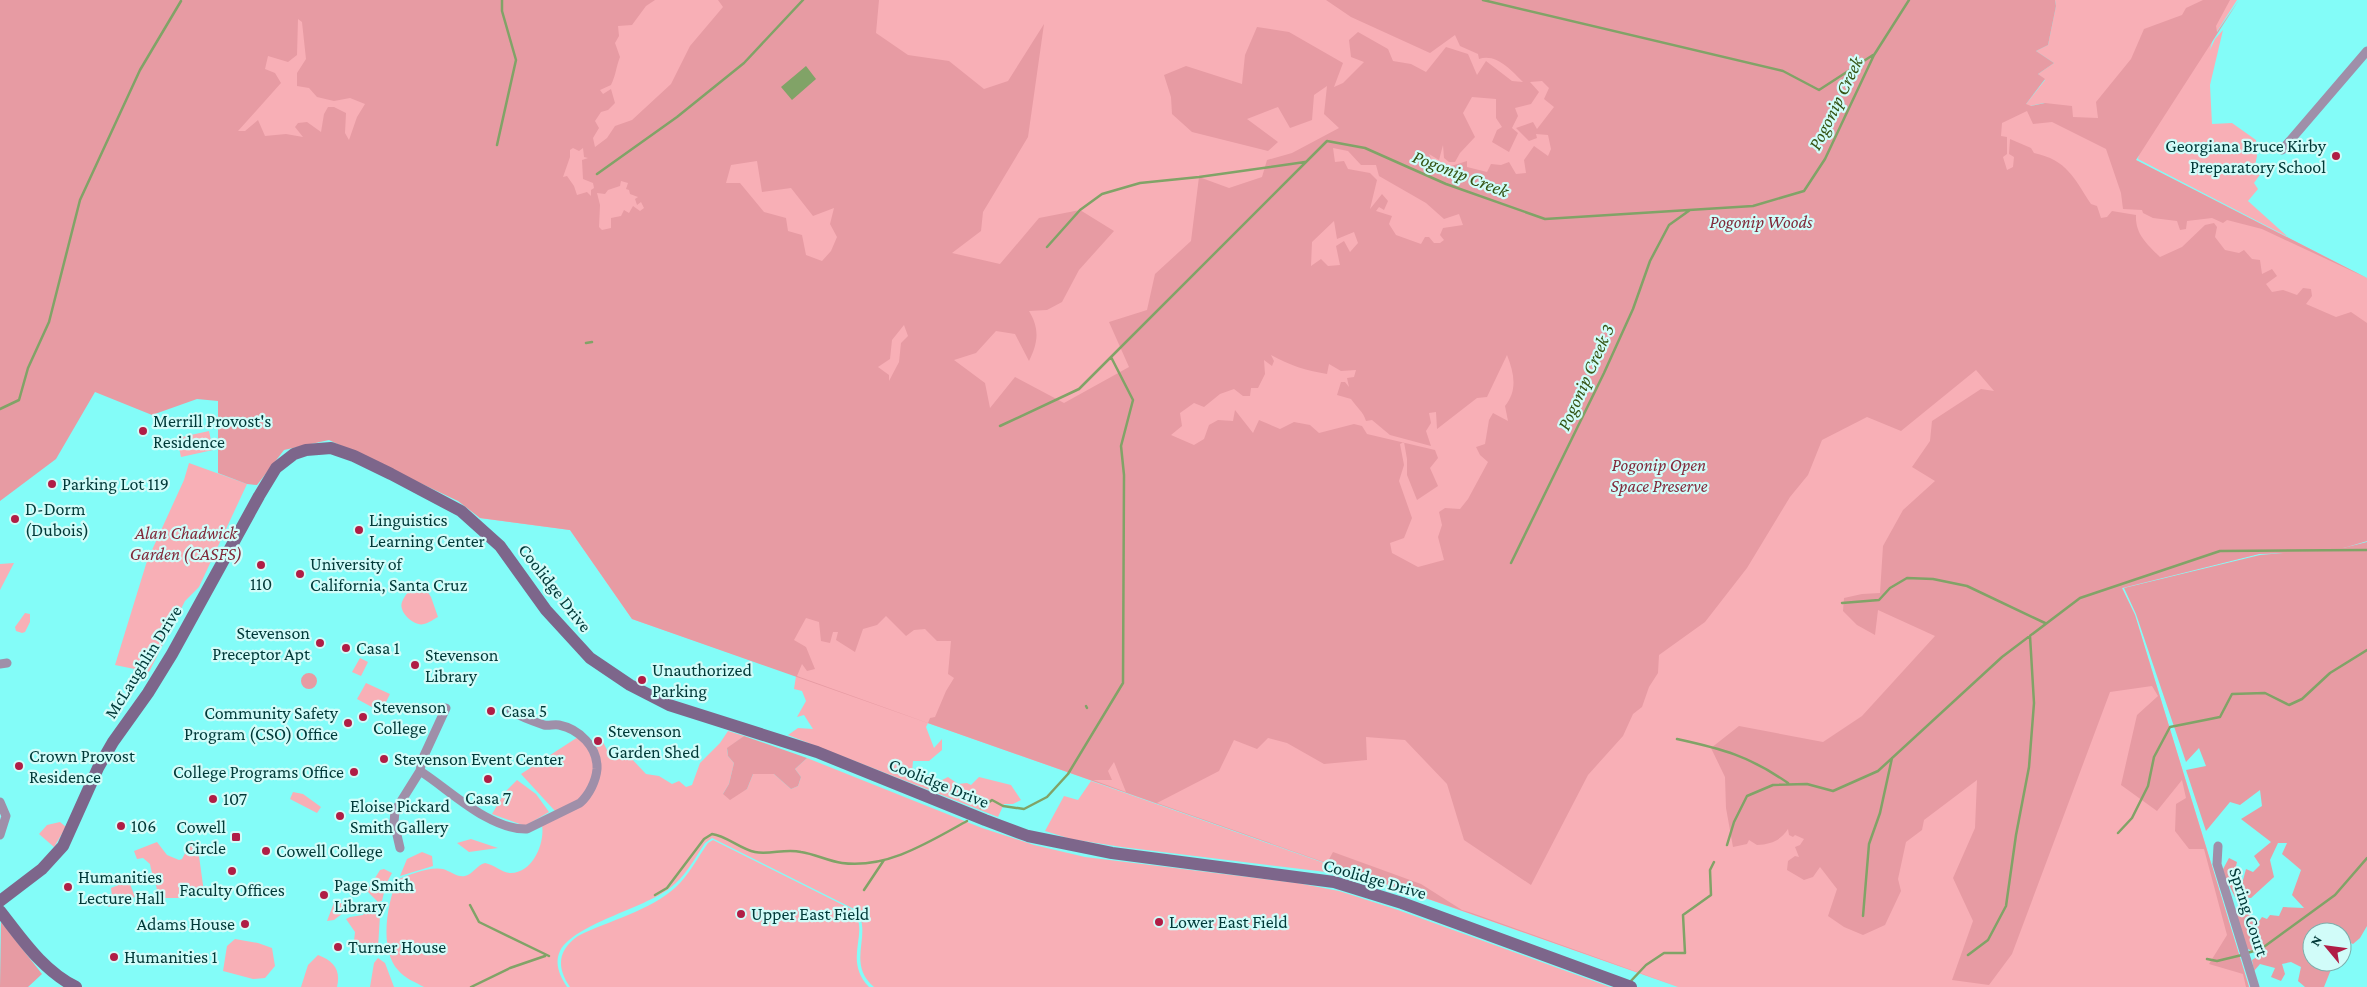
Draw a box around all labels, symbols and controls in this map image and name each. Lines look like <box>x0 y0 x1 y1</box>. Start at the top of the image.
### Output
water label: Pogonip Creek <box>1804 52 1867 153</box>
place label: Georgiana Bruce Kirby Preparatory School <box>2165 136 2327 177</box>
water label: Pogonip Creek <box>1410 146 1513 202</box>
marker: Georgiana Bruce Kirby Preparatory School <box>2330 150 2342 162</box>
park label: Pogonip Woods <box>1709 212 1813 232</box>
water label: Pogonip Creek 3 <box>1553 321 1618 433</box>
place label: Merrill Provost's Residence <box>153 411 271 452</box>
marker: Merrill Provost's Residence <box>137 425 149 437</box>
park label: Pogonip Open Space Preserve <box>1610 455 1708 496</box>
place label: Parking Lot 119 <box>62 474 169 494</box>
marker: Parking Lot 119 <box>46 478 58 490</box>
place label: D-Dorm (Dubois) <box>25 499 89 541</box>
place label: Linguistics Learning Center <box>369 510 486 551</box>
marker: D-Dorm (Dubois) <box>9 513 21 525</box>
park label: Alan Chadwick Garden (CASFS) <box>130 523 242 565</box>
marker: Linguistics Learning Center <box>353 524 365 536</box>
street label: Coolidge Drive <box>514 540 596 636</box>
place label: University of California, Santa Cruz <box>310 554 468 595</box>
marker: 110 <box>255 559 267 571</box>
marker: University of California, Santa Cruz <box>294 568 306 580</box>
place label: 110 <box>250 574 272 594</box>
street label: McLaughlin Drive <box>100 602 186 722</box>
place label: Stevenson Preceptor Apt <box>212 623 311 664</box>
marker: Stevenson Preceptor Apt <box>314 637 326 649</box>
place label: Casa 1 <box>356 638 400 658</box>
marker: Casa 1 <box>340 642 352 654</box>
place label: Stevenson Library <box>425 645 499 686</box>
marker: Stevenson Library <box>409 659 421 671</box>
place label: Unauthorized Parking <box>652 660 752 701</box>
marker: Unauthorized Parking <box>636 674 648 686</box>
place label: Stevenson College <box>373 697 447 738</box>
place label: Casa 5 <box>501 701 547 721</box>
place label: Community Safety Program (CSO) Office <box>184 703 339 745</box>
marker: Casa 5 <box>485 705 497 717</box>
marker: Stevenson College <box>357 711 369 723</box>
marker: Community Safety Program (CSO) Office <box>342 717 354 729</box>
place label: Stevenson Garden Shed <box>608 721 700 762</box>
marker: Stevenson Garden Shed <box>592 735 604 747</box>
place label: Crown Provost Residence <box>29 746 136 787</box>
place label: Stevenson Event Center <box>394 749 564 769</box>
marker: Stevenson Event Center <box>378 753 390 765</box>
street label: Coolidge Drive <box>886 754 992 812</box>
marker: Crown Provost Residence <box>13 760 25 772</box>
place label: College Programs Office <box>173 762 344 782</box>
marker: College Programs Office <box>348 766 360 778</box>
marker: Casa 7 <box>482 773 494 785</box>
place label: Casa 7 <box>465 788 511 808</box>
place label: 107 <box>223 789 247 809</box>
marker: 107 <box>207 793 219 805</box>
place label: Eloise Pickard Smith Gallery <box>350 796 450 837</box>
marker: Eloise Pickard Smith Gallery <box>334 810 346 822</box>
place label: 106 <box>131 816 156 836</box>
place label: Cowell Circle <box>176 817 226 858</box>
marker: 106 <box>115 820 127 832</box>
marker: Cowell Circle <box>230 831 242 843</box>
place label: Cowell College <box>276 841 383 861</box>
marker: Cowell College <box>260 845 272 857</box>
street label: Coolidge Drive <box>1321 855 1429 903</box>
marker: Faculty Offices <box>226 865 238 877</box>
street label: Spring Court <box>2225 865 2273 960</box>
place label: Humanities Lecture Hall <box>78 867 165 908</box>
place label: Page Smith Library <box>334 875 415 916</box>
place label: Faculty Offices <box>179 880 285 900</box>
marker: Humanities Lecture Hall <box>62 881 74 893</box>
marker: Page Smith Library <box>318 889 330 901</box>
place label: Upper East Field <box>751 904 870 924</box>
marker: Upper East Field <box>735 908 747 920</box>
place label: Lower East Field <box>1169 912 1288 932</box>
place label: Adams House <box>137 914 235 934</box>
marker: Lower East Field <box>1153 916 1165 928</box>
marker: Adams House <box>239 918 251 930</box>
north arrow <box>2302 922 2352 972</box>
text: N <box>2306 932 2325 949</box>
place label: Turner House <box>348 937 446 957</box>
marker: Turner House <box>332 941 344 953</box>
place label: Humanities 1 <box>124 947 218 967</box>
marker: Humanities 1 <box>108 951 120 963</box>

